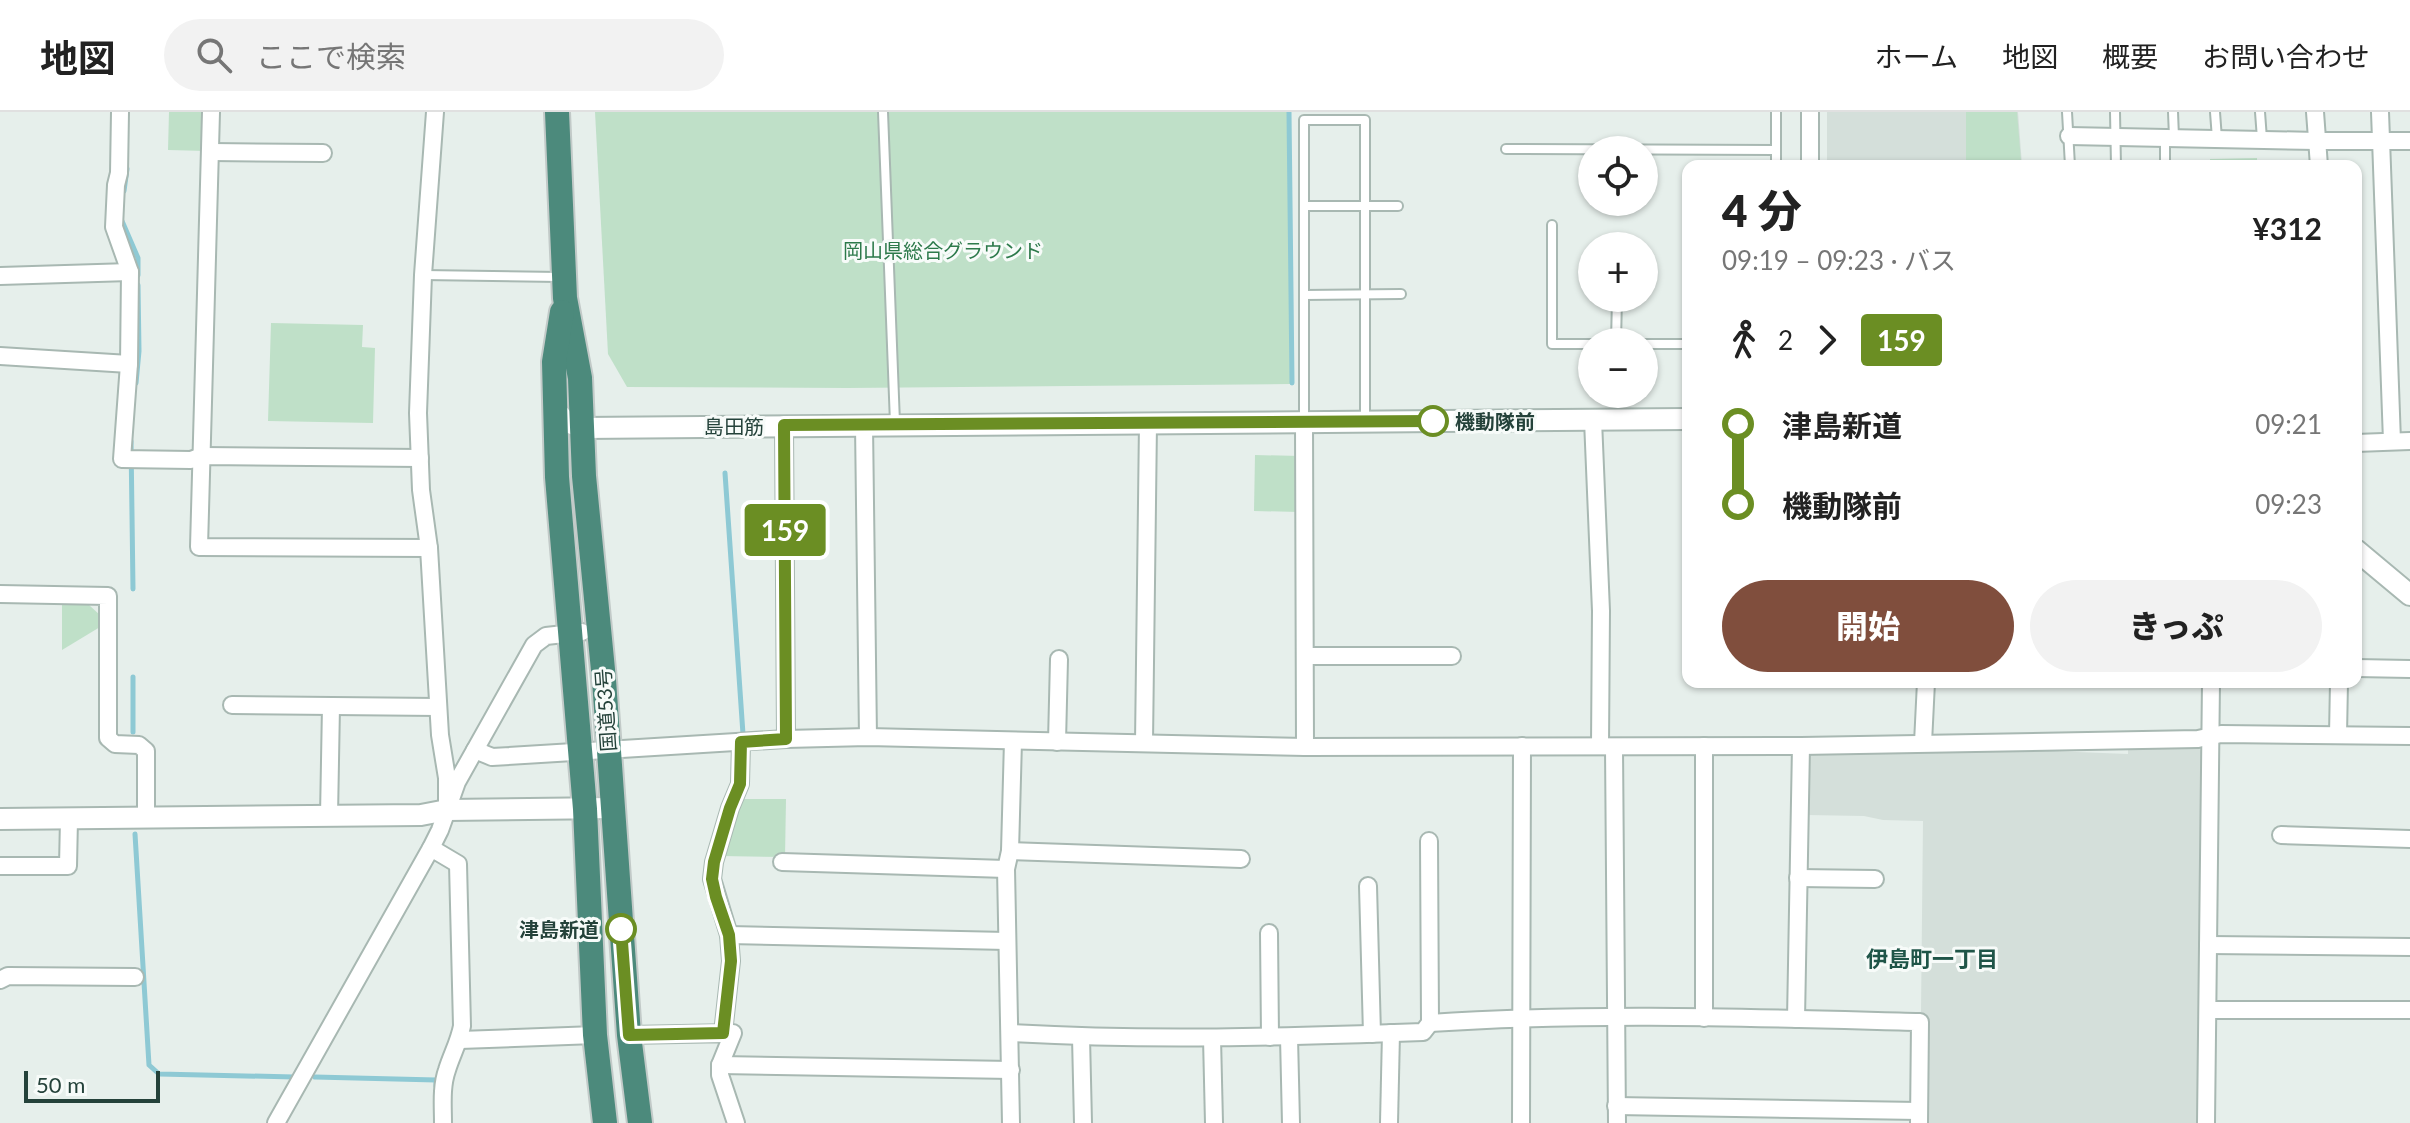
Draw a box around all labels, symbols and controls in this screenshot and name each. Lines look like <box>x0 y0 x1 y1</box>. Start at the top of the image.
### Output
search box <box>164 19 724 91</box>
icon: search <box>192 33 236 77</box>
text: 地図 <box>40 34 116 80</box>
text: ここで検索 <box>256 38 406 74</box>
text: ホーム <box>1875 39 1958 73</box>
text: 地図 <box>2002 39 2058 73</box>
text: 概要 <box>2102 39 2158 73</box>
text: お問い合わせ <box>2202 39 2370 73</box>
map controls <box>1578 136 1658 408</box>
button: locate <box>1578 136 1658 216</box>
text: 4 分 <box>1722 184 1802 236</box>
text: ¥312 <box>2252 210 2322 246</box>
button: + <box>1578 232 1658 312</box>
park label: 岡山県総合グラウンド <box>843 238 1043 262</box>
text: 09:19 – 09:23 · バス <box>1722 244 1956 276</box>
icon: walk <box>1722 318 1766 362</box>
icon: forward <box>1805 318 1849 362</box>
text: 159 <box>1877 323 1926 357</box>
text: 2 <box>1778 324 1793 356</box>
button: − <box>1578 328 1658 408</box>
marker: 機動隊前 <box>1418 406 1448 436</box>
text: 津島新道 <box>1782 407 1902 443</box>
text: 09:21 <box>2255 408 2322 440</box>
place label: 機動隊前 <box>1455 409 1535 433</box>
street label: 島田筋 <box>704 414 764 438</box>
text: 機動隊前 <box>1782 487 1902 523</box>
text: 09:23 <box>2255 488 2322 520</box>
line badge: 159 <box>739 504 831 556</box>
text: 159 <box>761 513 809 547</box>
button: 開始 <box>1722 580 2014 672</box>
button: きっぷ <box>2030 580 2322 672</box>
street label: 国道53号 <box>590 668 620 752</box>
marker: 津島新道 <box>606 914 636 944</box>
place label: 津島新道 <box>519 917 599 941</box>
district label: 伊島町一丁目 <box>1866 945 1998 972</box>
scale bar <box>24 1067 160 1103</box>
text: 50 m <box>36 1071 85 1098</box>

